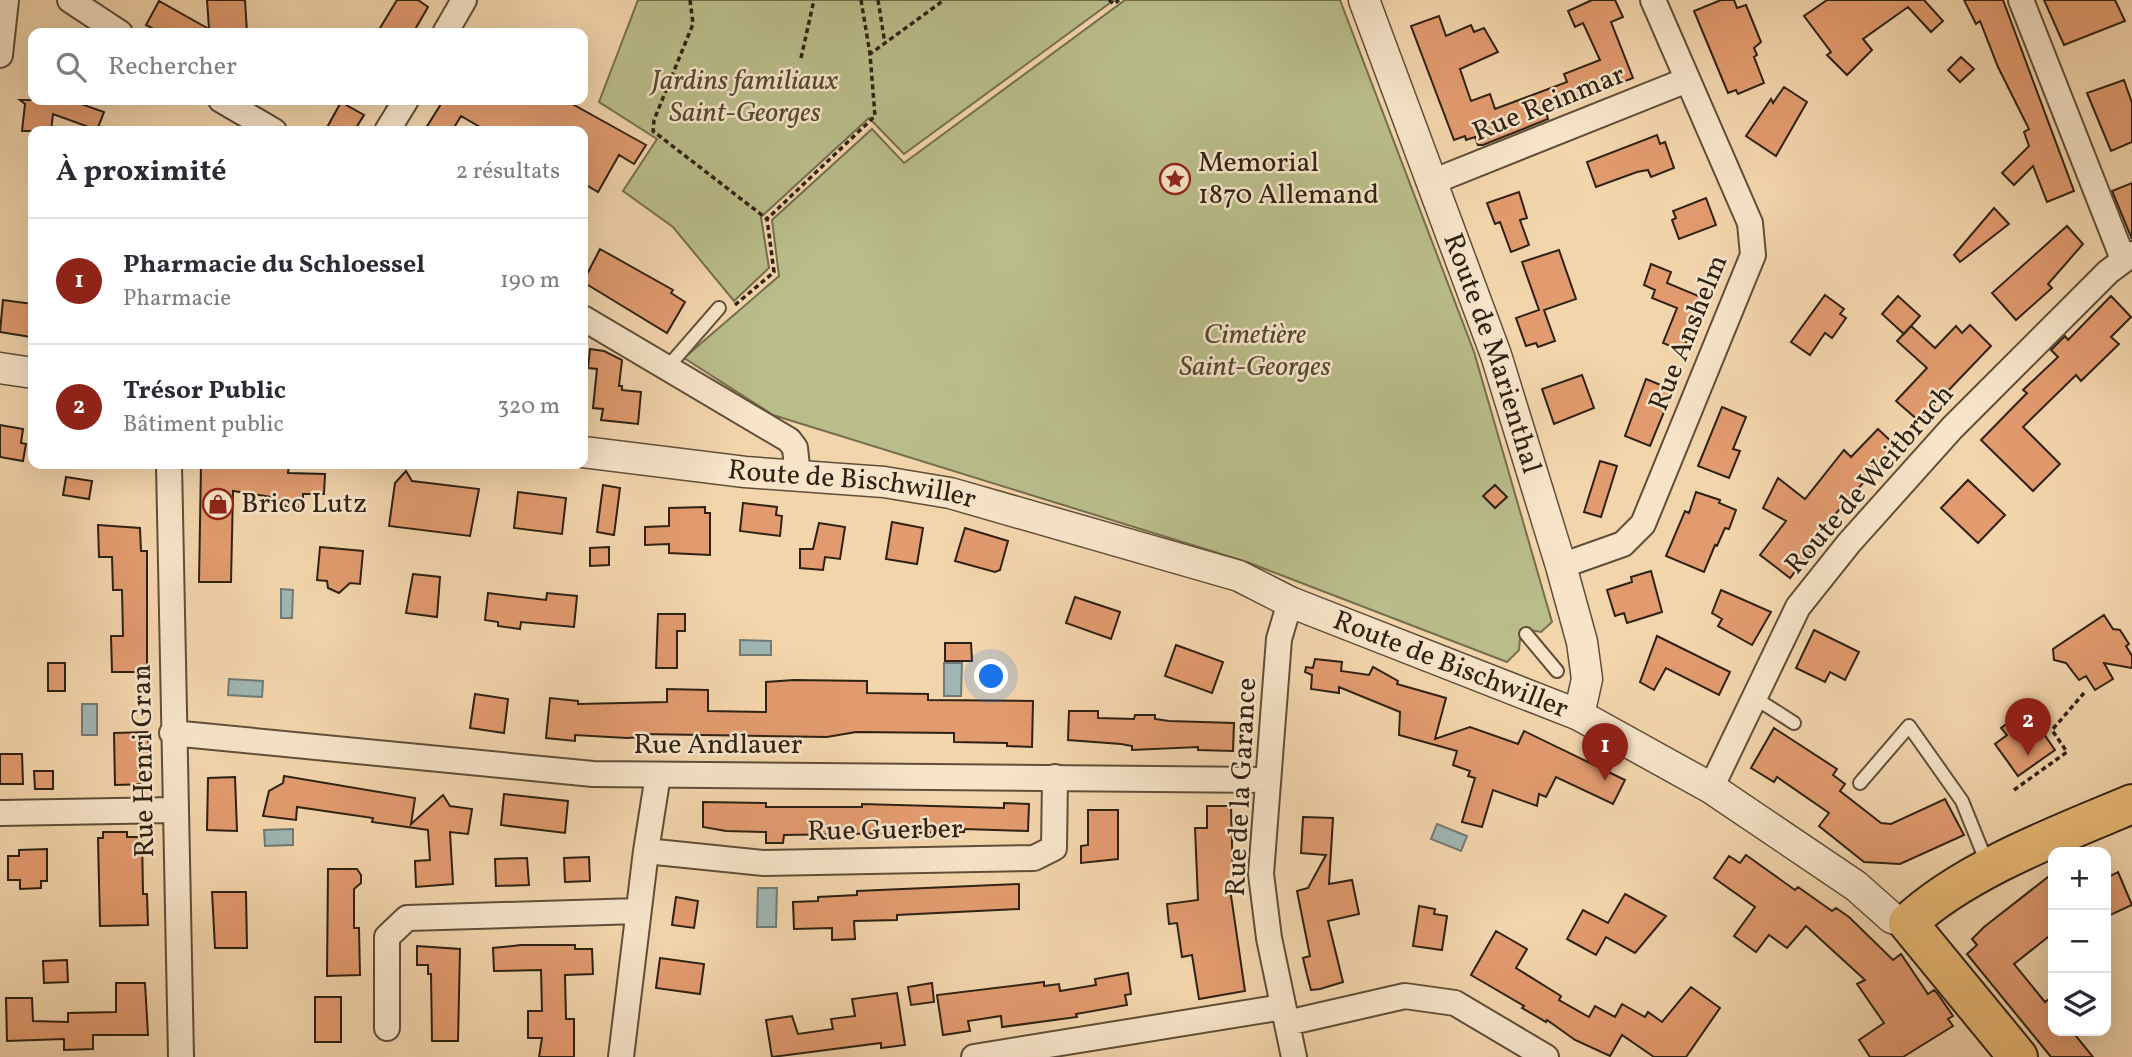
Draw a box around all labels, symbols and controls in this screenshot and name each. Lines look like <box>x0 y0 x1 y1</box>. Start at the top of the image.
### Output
search box <box>28 28 588 105</box>
icon: search <box>52 48 90 86</box>
text: Rechercher <box>108 49 237 85</box>
street label: Rue Reinmar <box>1467 56 1631 152</box>
park label: Jardins familiaux Saint-Georges <box>648 62 839 133</box>
place label: Memorial 1870 Allemand <box>1198 144 1379 215</box>
text: À proximité <box>56 151 227 193</box>
text: 2 résultats <box>456 156 560 188</box>
place icon: Memorial 1870 Allemand <box>1158 162 1192 196</box>
street label: Route de Marienthal <box>1433 228 1551 478</box>
text: Pharmacie du Schloessel <box>123 247 425 283</box>
street label: Rue Anshelm <box>1640 249 1738 417</box>
text: 1 <box>74 265 84 297</box>
text: 190 m <box>500 265 560 297</box>
text: Pharmacie <box>123 283 231 315</box>
park label: Cimetière Saint-Georges <box>1179 316 1331 387</box>
text: Trésor Public <box>123 373 286 409</box>
street label: Route de Weitbruch <box>1776 377 1964 583</box>
text: 2 <box>73 391 85 423</box>
text: 320 m <box>497 391 560 423</box>
text: Bâtiment public <box>123 409 284 441</box>
street label: Route de Bischwiller <box>726 451 981 519</box>
place label: Brico Lutz <box>241 485 367 524</box>
shop icon: Brico Lutz <box>201 487 235 521</box>
street label: Route de Bischwiller <box>1327 601 1574 729</box>
your location <box>974 659 1008 693</box>
street label: Rue Henri Gran <box>123 664 165 858</box>
street label: Rue de la Garance <box>1217 677 1267 897</box>
pin: 2 <box>2005 698 2051 756</box>
pin: 1 <box>1582 723 1628 781</box>
street label: Rue Andlauer <box>633 726 803 765</box>
street label: Rue Guerber <box>807 810 963 852</box>
map controls <box>2048 847 2111 1036</box>
button: + <box>2048 847 2111 910</box>
button: − <box>2048 910 2111 973</box>
button: layers <box>2048 973 2111 1036</box>

